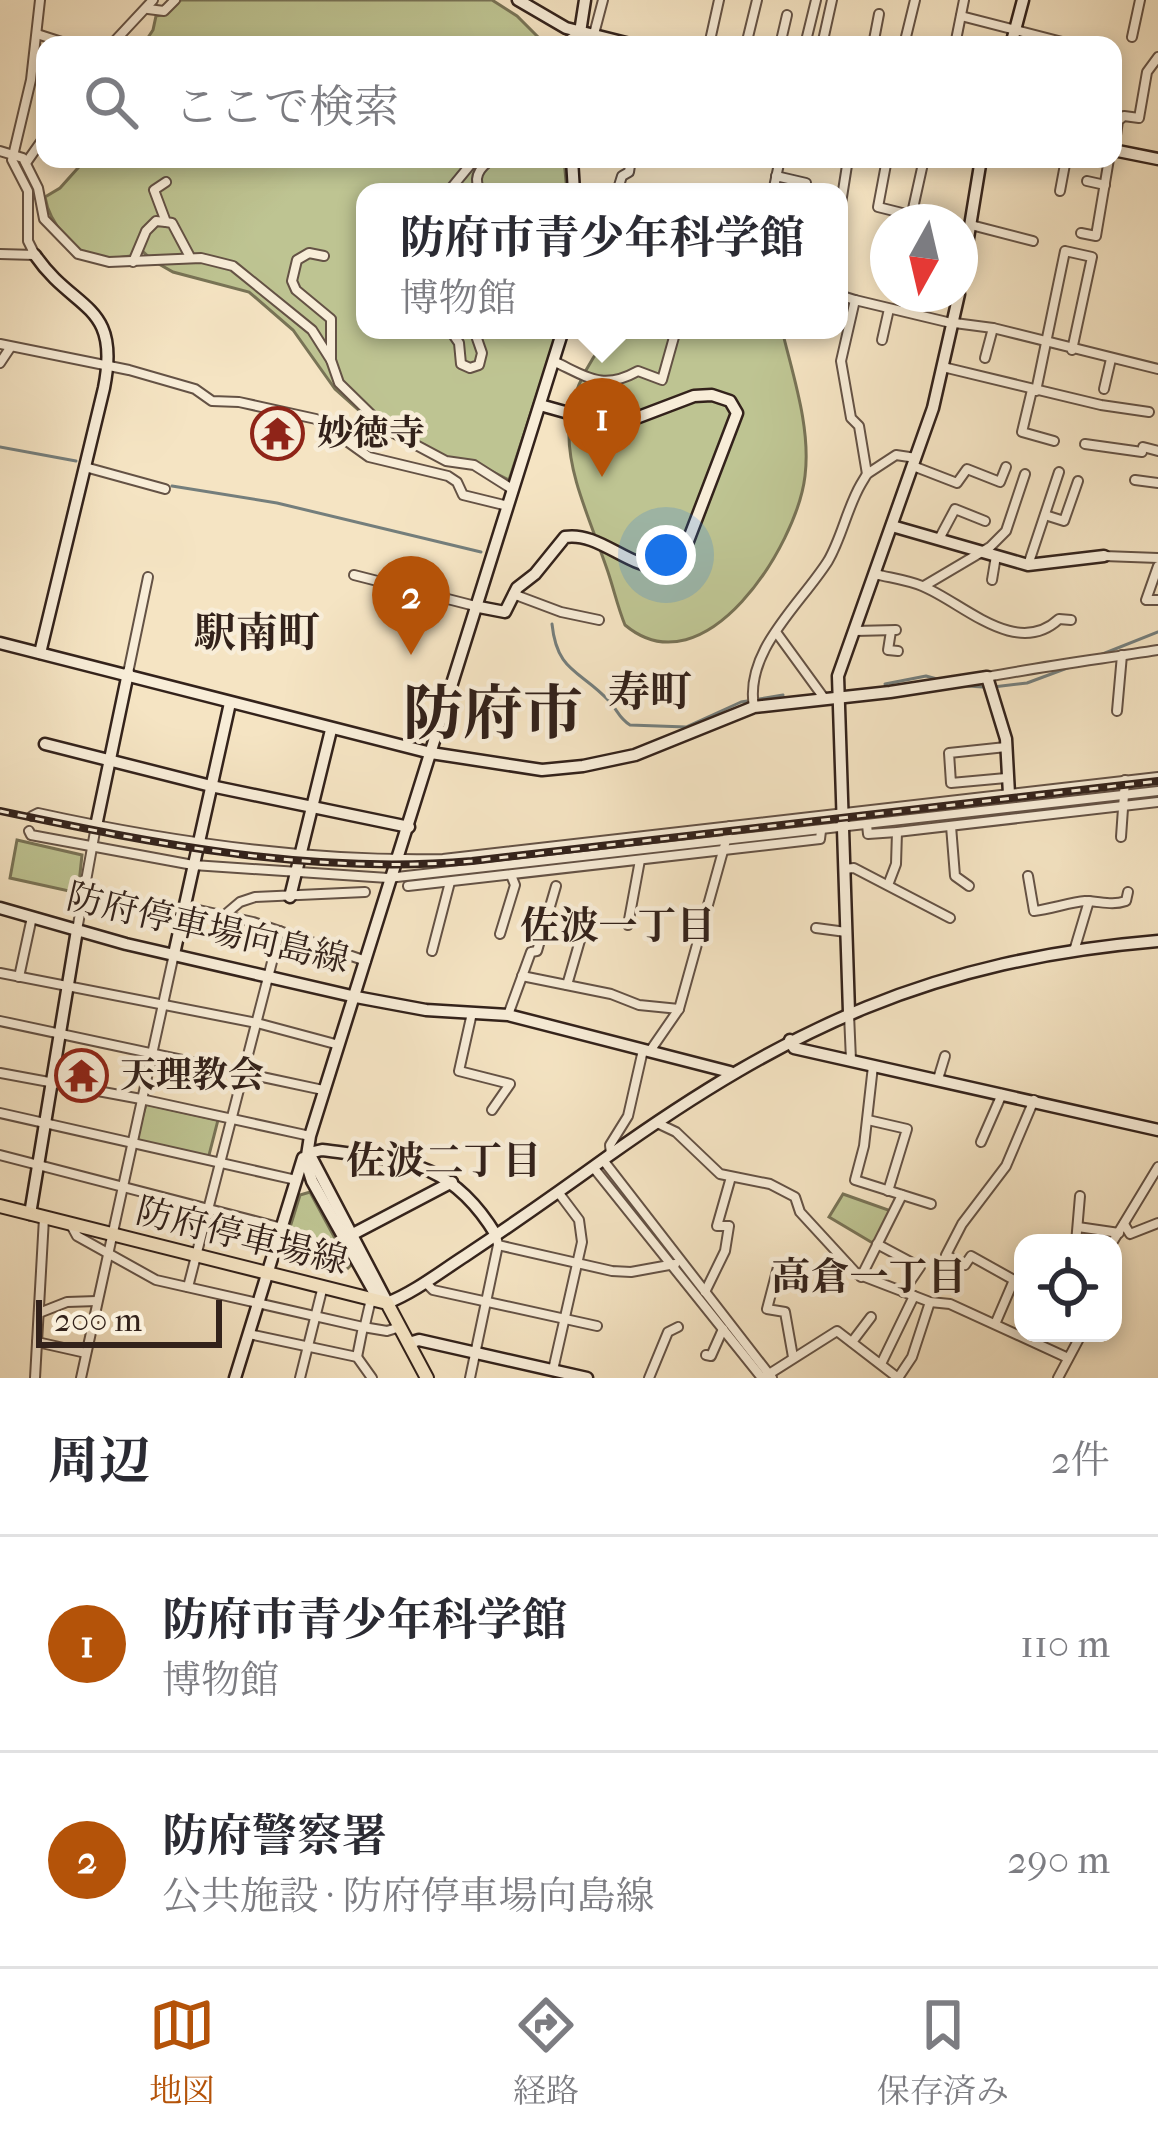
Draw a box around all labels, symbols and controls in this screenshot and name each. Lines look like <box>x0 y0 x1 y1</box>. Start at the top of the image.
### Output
search box <box>36 36 1122 168</box>
icon: search <box>78 69 144 135</box>
text: ここで検索 <box>174 81 399 134</box>
popup <box>356 183 848 339</box>
north arrow <box>870 204 978 312</box>
text: 防府市青少年科学館 <box>399 212 805 265</box>
text: 博物館 <box>399 275 517 321</box>
pin: 1 <box>563 378 641 477</box>
temple icon: 妙徳寺 <box>250 405 306 461</box>
place label: 妙徳寺 <box>317 412 425 454</box>
your location <box>636 525 696 585</box>
pin: 2 <box>372 556 450 655</box>
district label: 駅南町 <box>194 609 320 658</box>
district label: 寿町 <box>608 668 692 717</box>
district label: 防府市 <box>403 679 583 750</box>
street label: 防府停車場向島線 <box>63 875 353 981</box>
district label: 佐波一丁目 <box>520 903 716 949</box>
temple icon: 天理教会 <box>53 1047 109 1103</box>
place label: 天理教会 <box>120 1054 264 1096</box>
district label: 佐波二丁目 <box>346 1138 542 1184</box>
street label: 防府停車場線 <box>132 1189 352 1283</box>
map controls <box>1014 1234 1122 1342</box>
button: locate <box>1014 1234 1122 1342</box>
district label: 高倉一丁目 <box>771 1254 967 1300</box>
scale bar <box>36 1294 222 1347</box>
text: 200 m <box>54 1301 142 1340</box>
text: 周辺 <box>48 1431 150 1491</box>
text: 2件 <box>1051 1437 1110 1483</box>
text: 防府市青少年科学館 <box>162 1594 567 1647</box>
text: 1 <box>80 1621 94 1667</box>
text: 110 m <box>1020 1621 1110 1667</box>
text: 博物館 <box>162 1657 279 1703</box>
text: 防府警察署 <box>162 1810 387 1863</box>
text: 2 <box>77 1837 97 1883</box>
text: 290 m <box>1007 1837 1110 1883</box>
text: 公共施設 · 防府停車場向島線 <box>162 1873 655 1919</box>
tab: 地図 <box>149 1992 215 2111</box>
tab: 経路 <box>513 1992 579 2111</box>
tab: 保存済み <box>877 1992 1009 2111</box>

